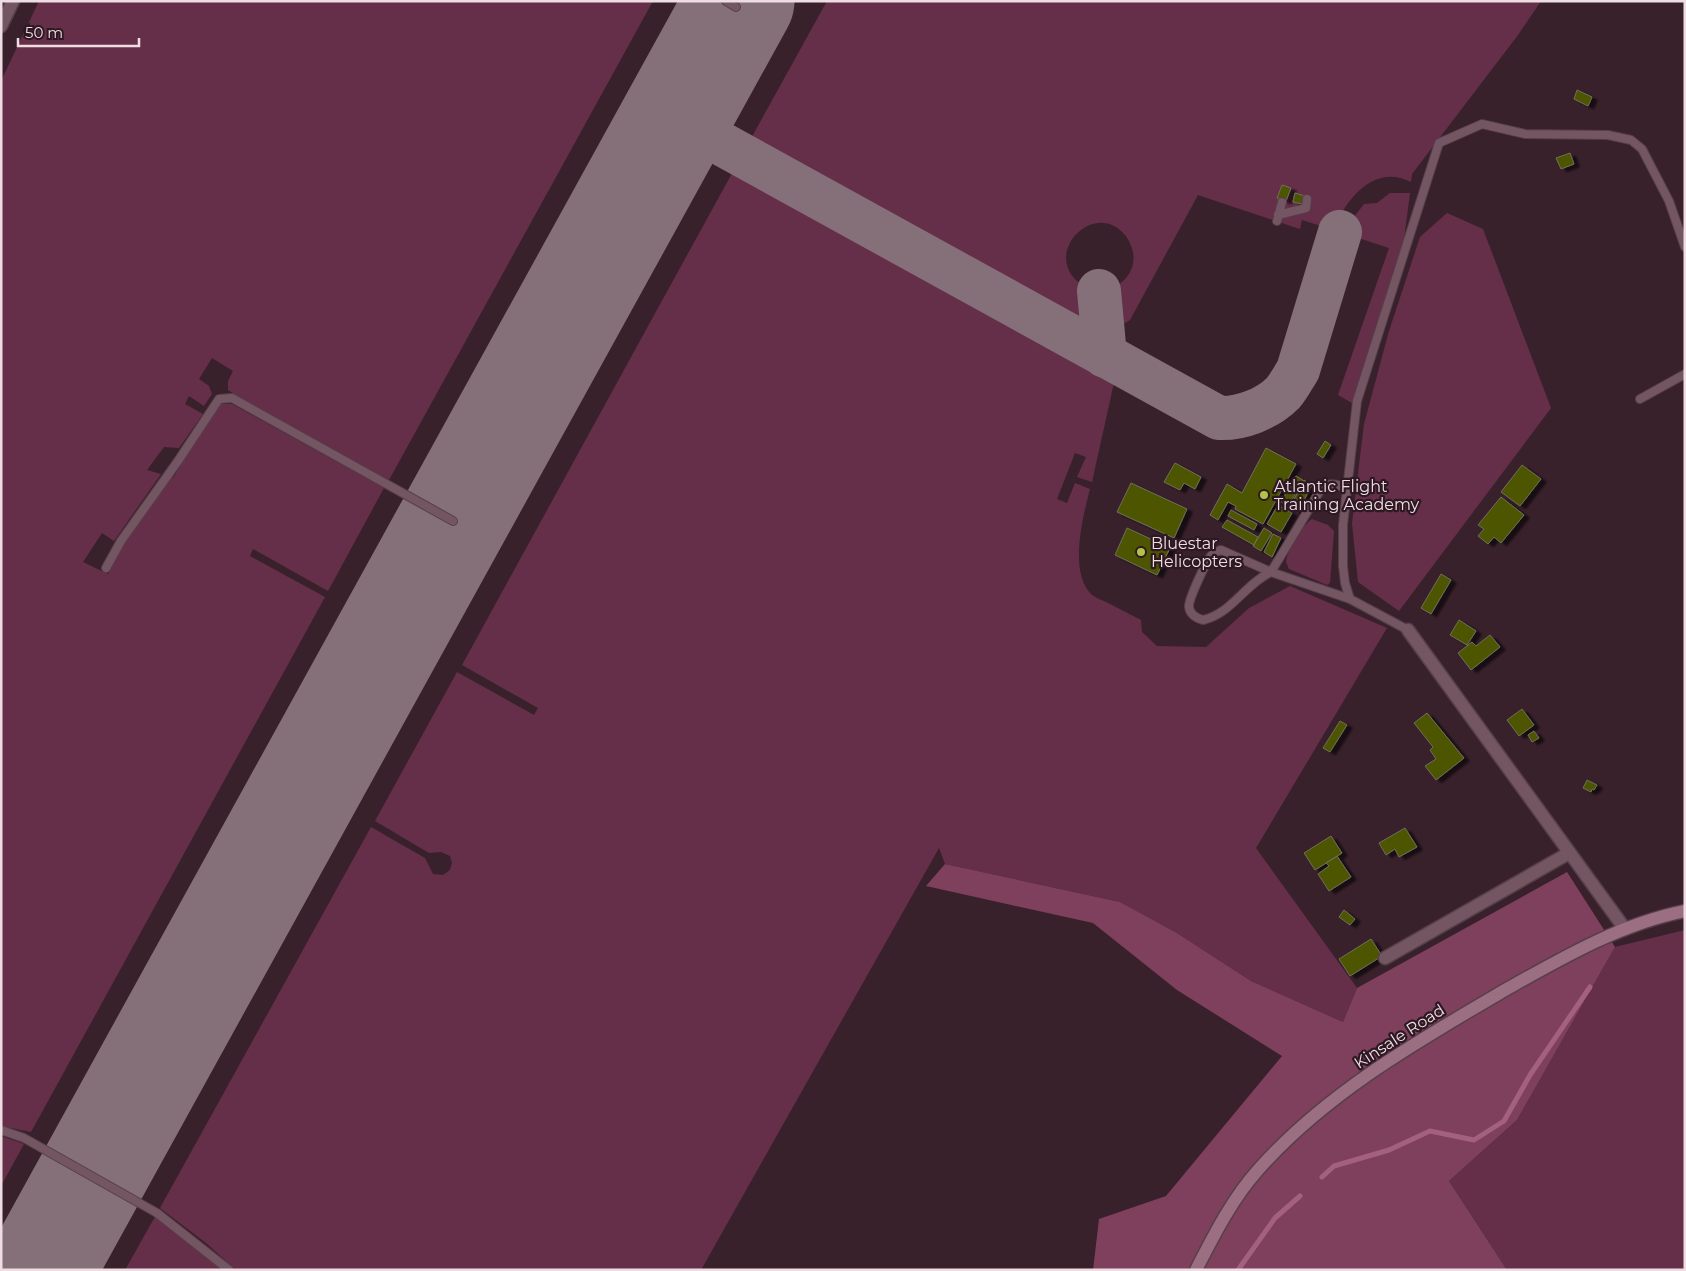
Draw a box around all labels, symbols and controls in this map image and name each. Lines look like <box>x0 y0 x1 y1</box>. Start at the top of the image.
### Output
scale bar <box>18 15 139 47</box>
text: 50 m <box>25 23 63 42</box>
place label: Atlantic Flight Training Academy <box>1274 477 1420 514</box>
marker: Atlantic Flight Training Academy <box>1258 489 1270 501</box>
place label: Bluestar Helicopters <box>1151 534 1242 571</box>
marker: Bluestar Helicopters <box>1135 546 1147 558</box>
street label: Kinsale Road <box>1351 1000 1448 1073</box>

